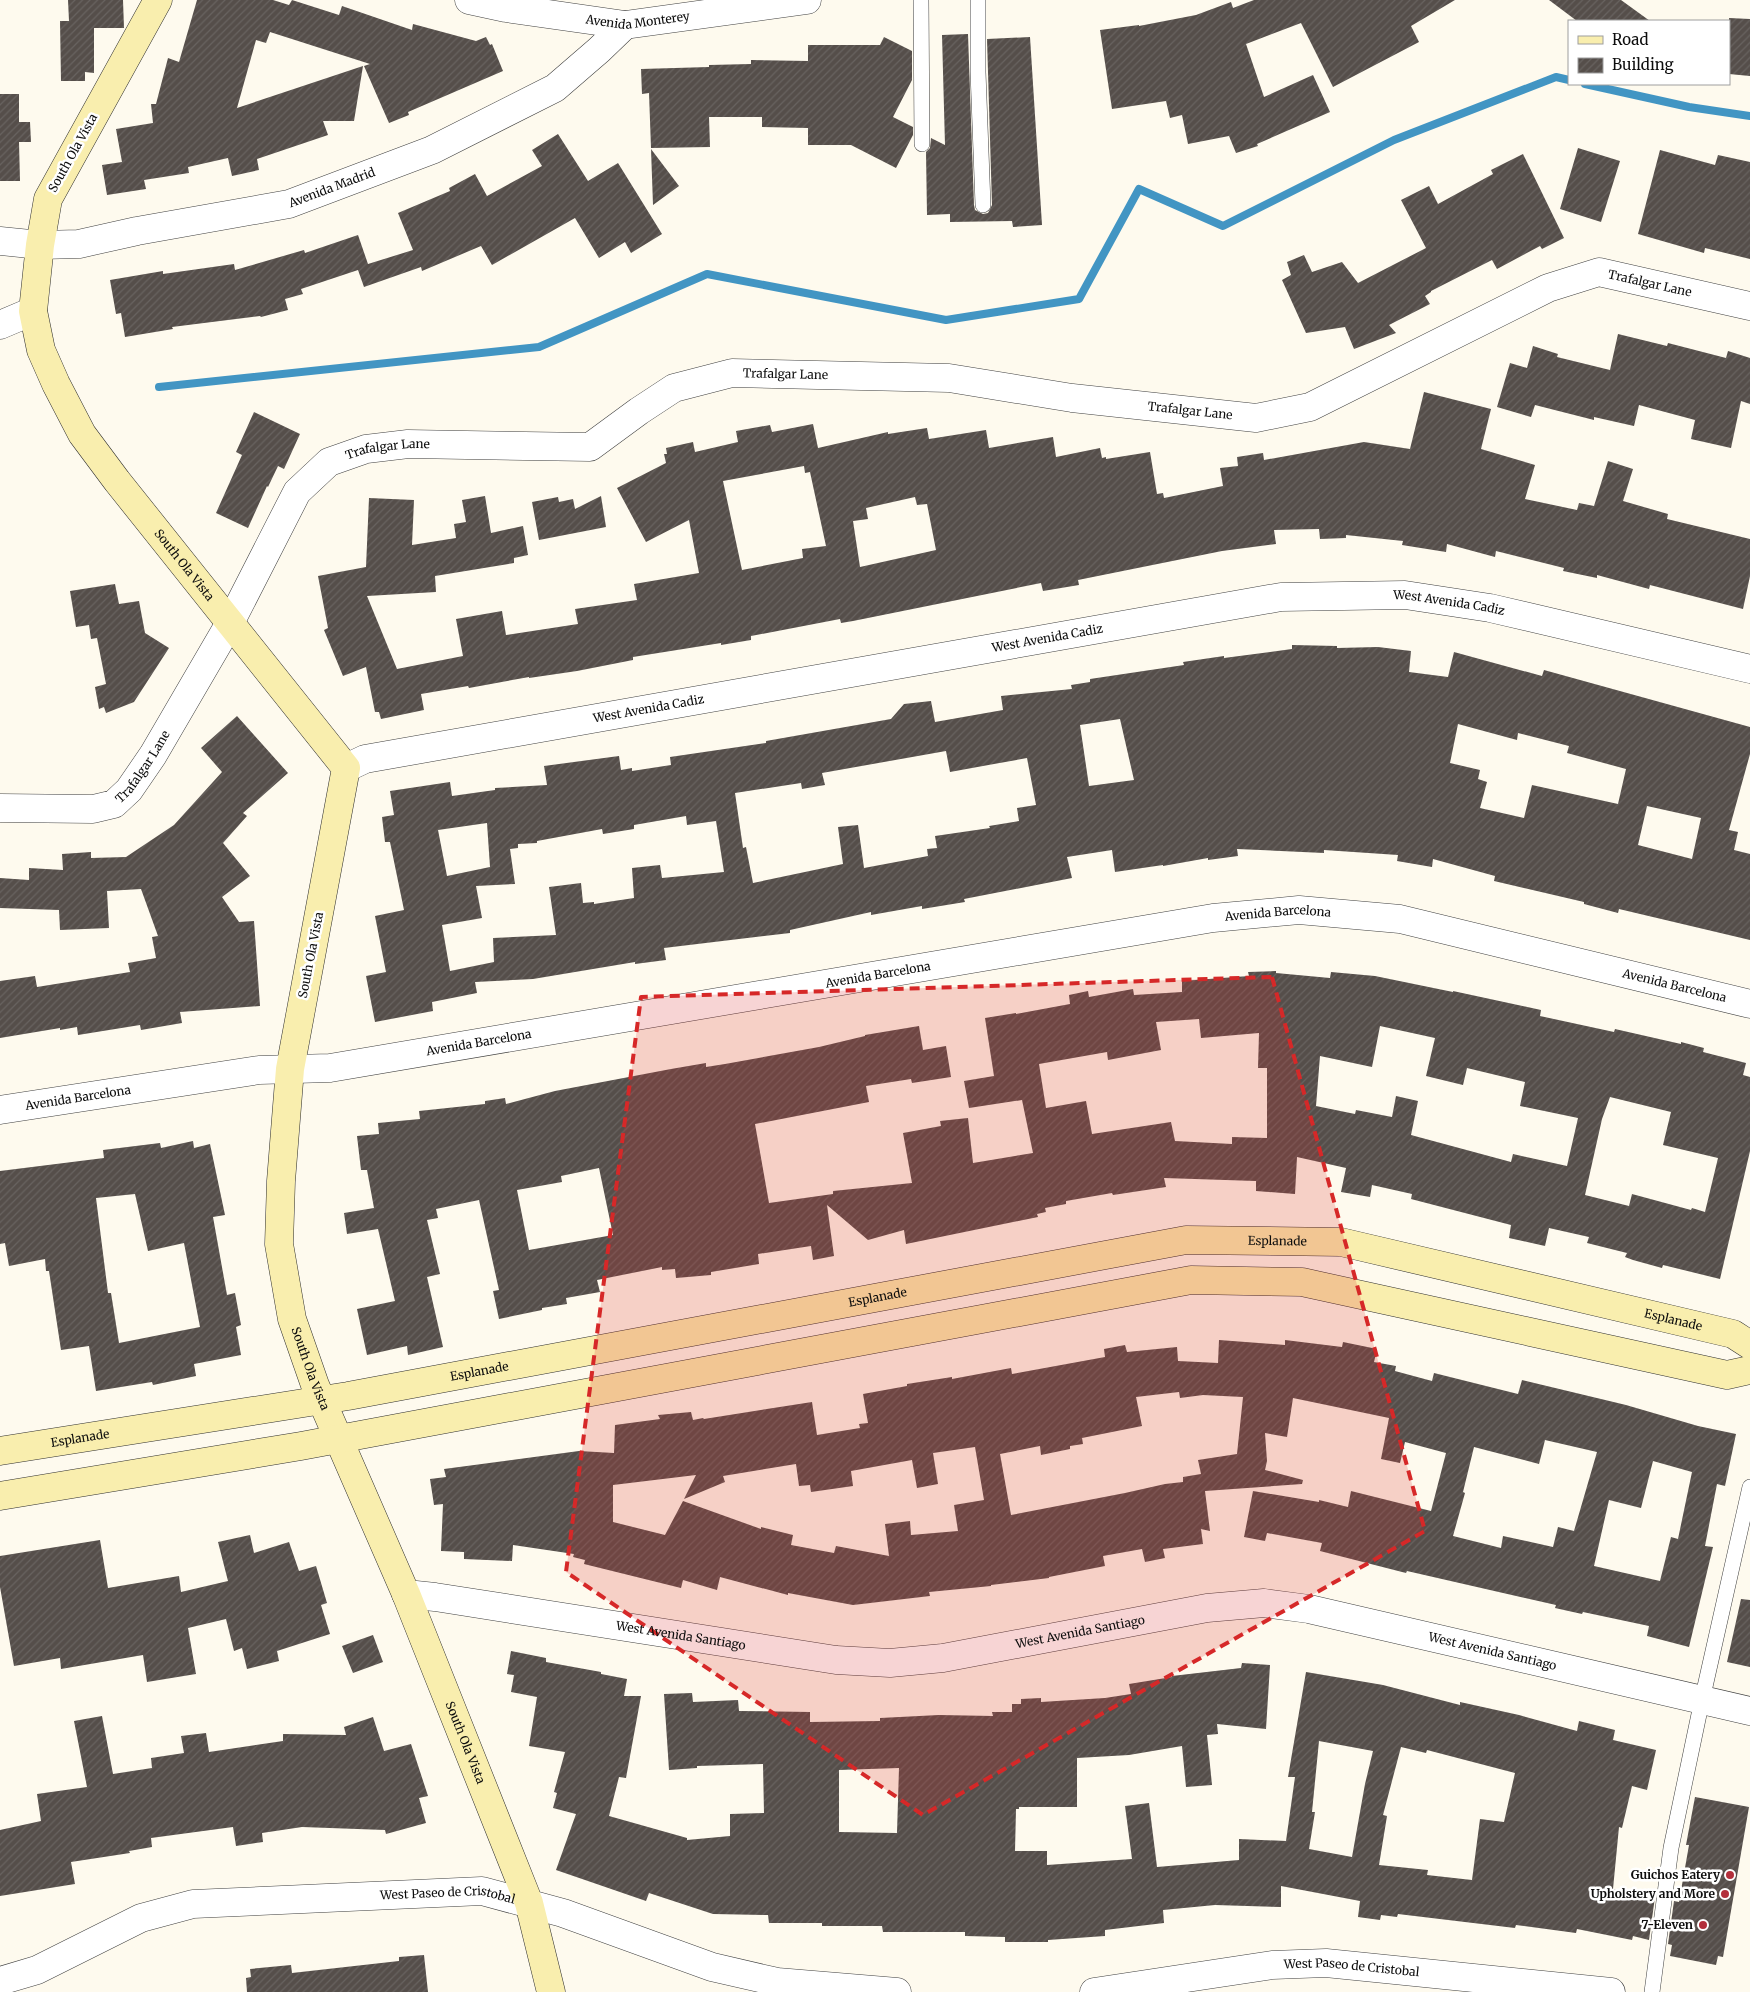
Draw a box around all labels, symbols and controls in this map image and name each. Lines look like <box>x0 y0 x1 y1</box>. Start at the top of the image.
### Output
street label: Avenida Monterey <box>584 8 691 32</box>
legend <box>1568 20 1730 85</box>
text: Road <box>1612 30 1648 49</box>
text: Building <box>1612 55 1674 74</box>
street label: South Ola Vista <box>45 110 101 195</box>
street label: Avenida Madrid <box>286 164 377 211</box>
street label: Trafalgar Lane <box>1607 266 1693 300</box>
street label: Trafalgar Lane <box>743 365 828 382</box>
street label: Trafalgar Lane <box>1147 398 1233 422</box>
street label: Trafalgar Lane <box>343 436 430 463</box>
street label: South Ola Vista <box>151 526 218 604</box>
street label: West Avenida Cadiz <box>1392 587 1507 618</box>
street label: West Avenida Cadiz <box>990 621 1104 655</box>
street label: West Avenida Cadiz <box>591 691 706 726</box>
street label: Trafalgar Lane <box>112 728 173 806</box>
street label: Avenida Barcelona <box>1223 902 1332 924</box>
street label: South Ola Vista <box>295 910 326 999</box>
street label: Avenida Barcelona <box>823 958 932 991</box>
street label: Avenida Barcelona <box>1620 965 1729 1005</box>
street label: Avenida Barcelona <box>424 1026 533 1059</box>
street label: Avenida Barcelona <box>23 1082 132 1113</box>
street label: Esplanade <box>1248 1233 1307 1249</box>
street label: Esplanade <box>847 1284 908 1310</box>
street label: Esplanade <box>1643 1305 1704 1334</box>
street label: South Ola Vista <box>288 1325 333 1413</box>
street label: Esplanade <box>449 1358 510 1384</box>
street label: Esplanade <box>50 1426 110 1450</box>
street label: West Avenida Santiago <box>1013 1612 1146 1651</box>
street label: West Avenida Santiago <box>614 1617 747 1653</box>
street label: West Avenida Santiago <box>1426 1629 1558 1673</box>
street label: South Ola Vista <box>442 1699 489 1786</box>
place label: Guichos Eatery <box>1631 1867 1721 1882</box>
marker: Guichos Eatery <box>1724 1869 1736 1881</box>
street label: West Paseo de Cristobal <box>379 1883 517 1907</box>
place label: Upholstery and More <box>1591 1886 1715 1901</box>
marker: Upholstery and More <box>1719 1888 1731 1900</box>
place label: 7-Eleven <box>1641 1917 1693 1932</box>
marker: 7-Eleven <box>1697 1919 1709 1931</box>
street label: West Paseo de Cristobal <box>1283 1955 1421 1980</box>

